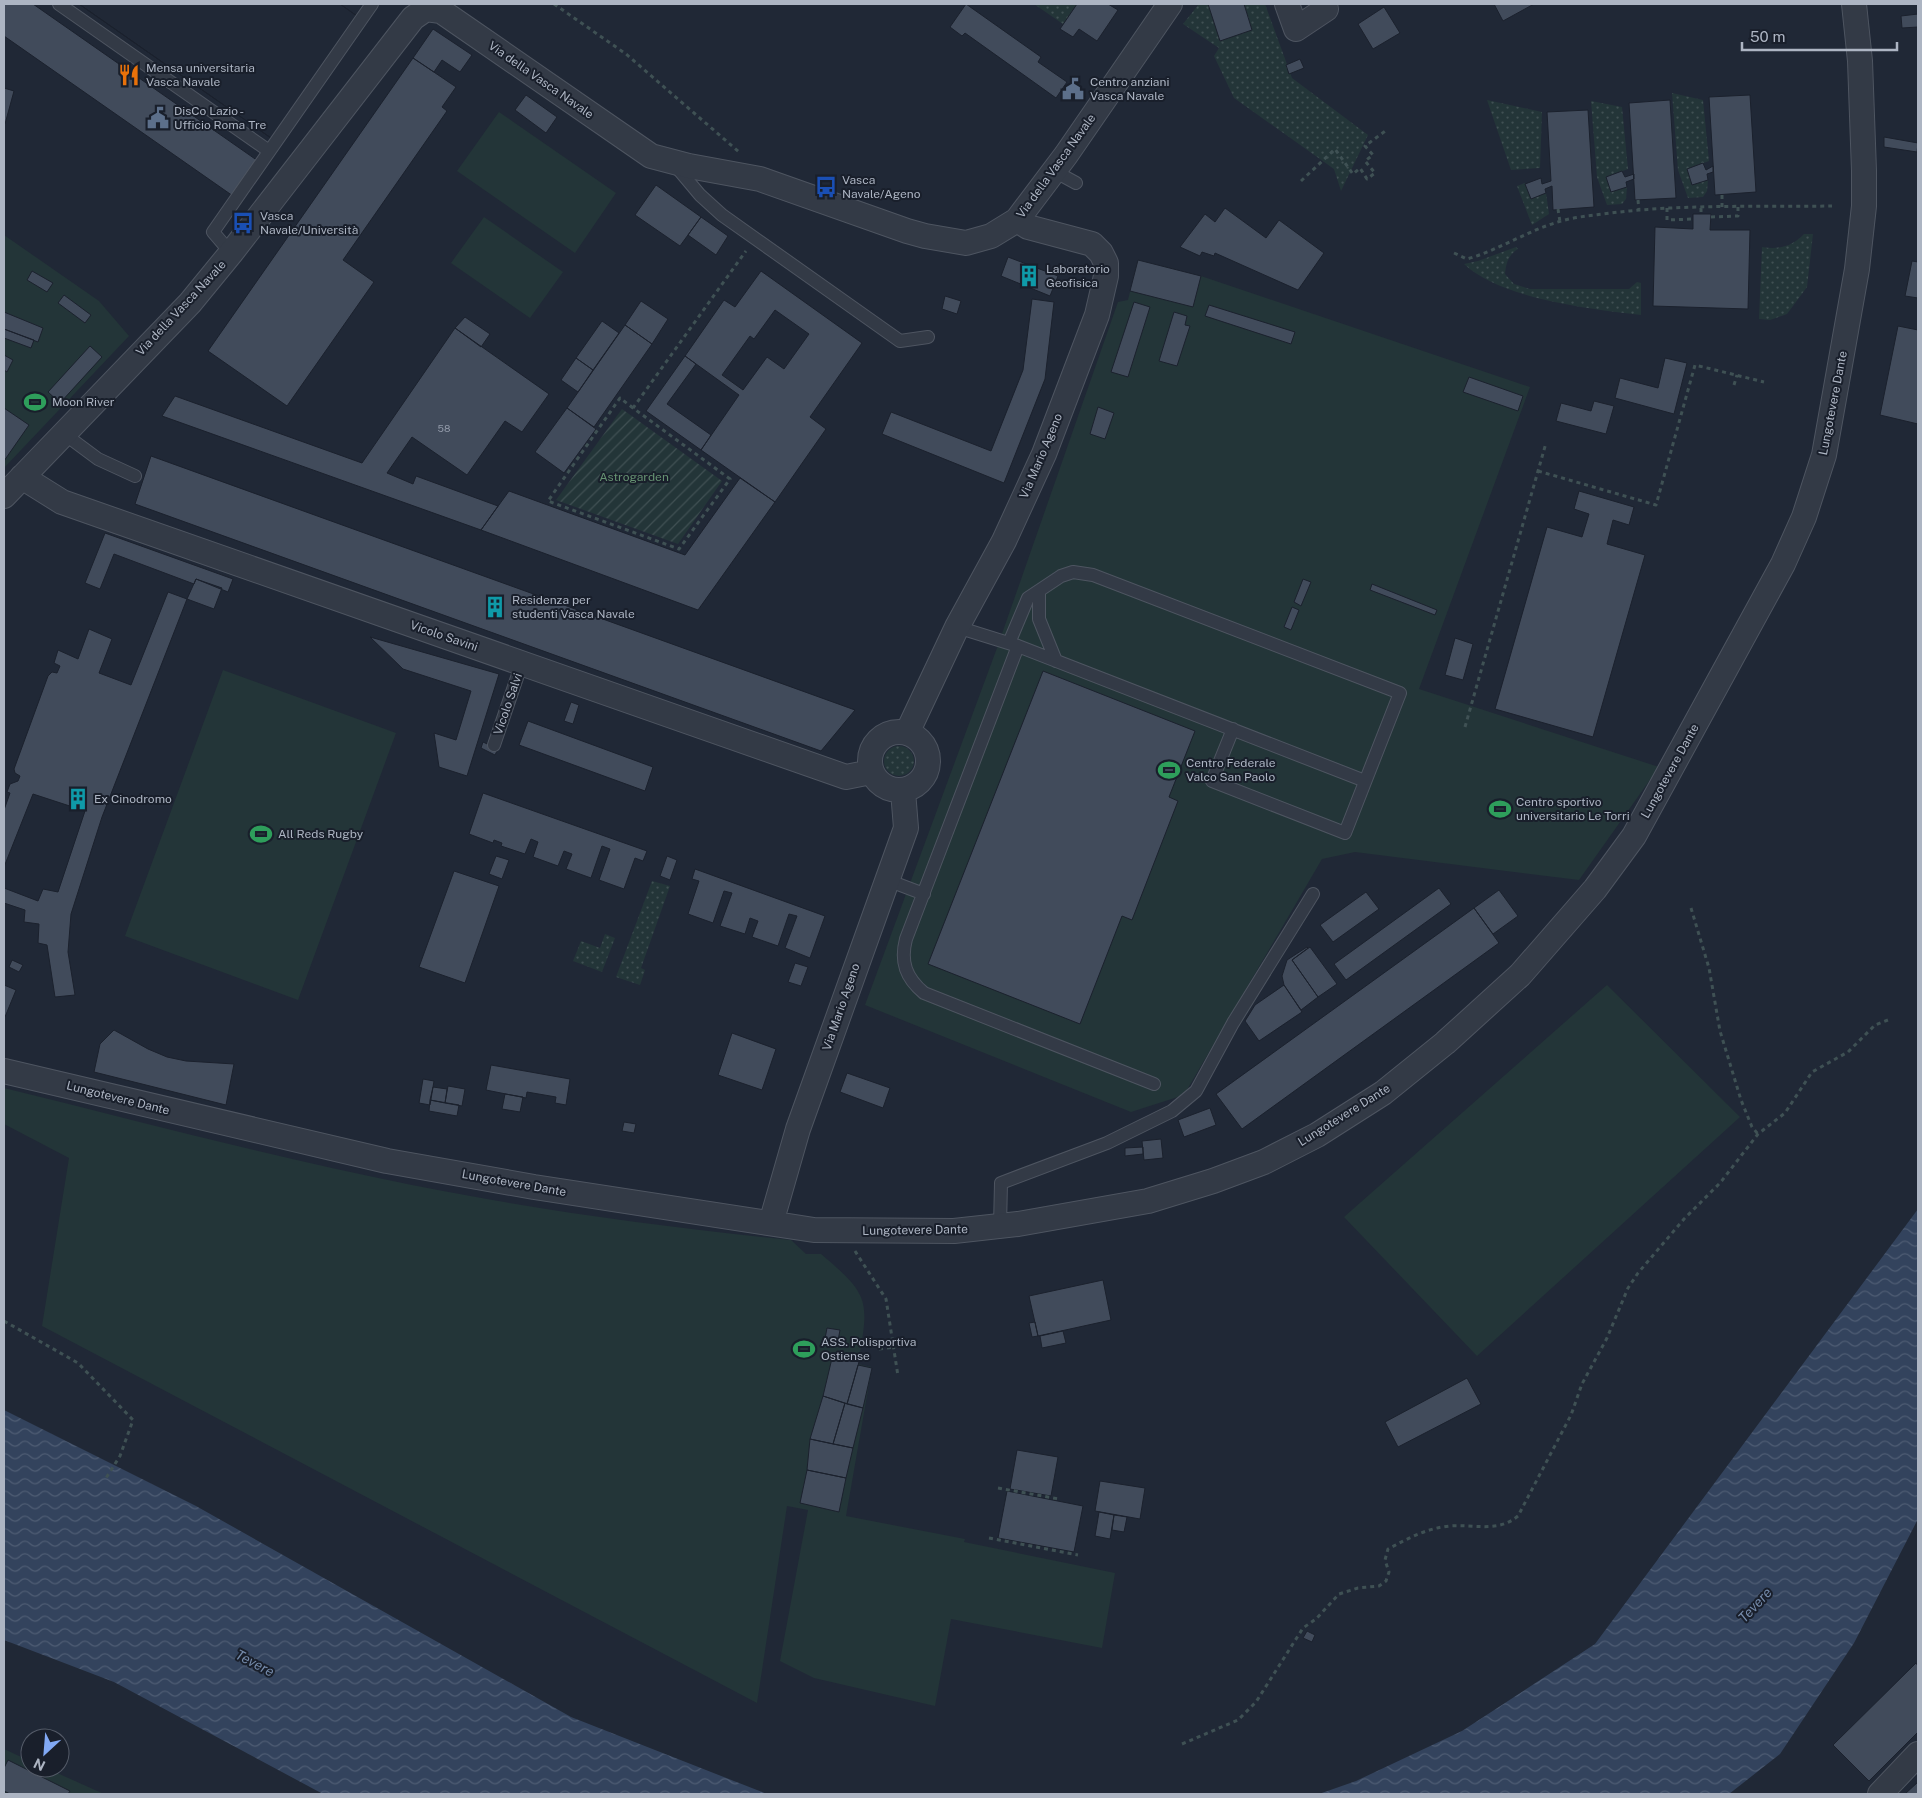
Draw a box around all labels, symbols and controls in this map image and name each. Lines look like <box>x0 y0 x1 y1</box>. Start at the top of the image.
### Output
scale bar <box>1742 20 1897 52</box>
text: 50 m <box>1750 28 1785 45</box>
street label: Via della Vasca Navale <box>486 38 596 122</box>
place label: Mensa universitaria Vasca Navale <box>146 61 255 89</box>
restaurant icon: Mensa universitaria Vasca Navale <box>116 62 142 88</box>
place label: Centro anziani Vasca Navale <box>1090 75 1169 103</box>
public building icon: Centro anziani Vasca Navale <box>1060 76 1086 102</box>
place label: DisCo Lazio - Ufficio Roma Tre <box>174 104 266 132</box>
public building icon: DisCo Lazio - Ufficio Roma Tre <box>145 105 171 131</box>
street label: Via della Vasca Navale <box>1014 111 1099 221</box>
place label: Vasca Navale/Ageno <box>842 173 921 201</box>
bus stop icon: Vasca Navale/Ageno <box>813 174 839 200</box>
place label: Vasca Navale/Università <box>260 209 358 237</box>
bus stop icon: Vasca Navale/Università <box>230 210 256 236</box>
street label: Via della Vasca Navale <box>133 257 229 358</box>
place label: Laboratorio Geofisica <box>1046 262 1110 290</box>
building icon: Laboratorio Geofisica <box>1016 263 1042 289</box>
street label: Lungotevere Dante <box>1816 350 1850 456</box>
sports icon: Moon River <box>22 389 48 415</box>
place label: Moon River <box>52 395 115 409</box>
street label: Via Mario Ageno <box>1017 411 1065 501</box>
house number: 58 <box>438 422 450 434</box>
park label: Astrogarden <box>599 470 669 484</box>
place label: Residenza per studenti Vasca Navale <box>512 593 635 621</box>
building icon: Residenza per studenti Vasca Navale <box>482 594 508 620</box>
street label: Vicolo Savini <box>408 618 480 654</box>
street label: Vicolo Salvi <box>491 671 525 737</box>
street label: Lungotevere Dante <box>1638 721 1702 821</box>
place label: Centro Federale Valco San Paolo <box>1186 756 1276 784</box>
sports icon: Centro Federale Valco San Paolo <box>1156 757 1182 783</box>
building icon: Ex Cinodromo <box>65 786 91 812</box>
place label: Ex Cinodromo <box>94 792 172 806</box>
place label: Centro sportivo universitario Le Torri <box>1516 795 1630 823</box>
sports icon: Centro sportivo universitario Le Torri <box>1487 796 1513 822</box>
sports icon: All Reds Rugby <box>248 821 274 847</box>
place label: All Reds Rugby <box>278 827 364 841</box>
street label: Via Mario Ageno <box>820 961 863 1052</box>
street label: Lungotevere Dante <box>65 1078 171 1118</box>
street label: Lungotevere Dante <box>1295 1081 1393 1149</box>
street label: Lungotevere Dante <box>461 1167 567 1199</box>
street label: Lungotevere Dante <box>862 1222 968 1238</box>
place label: ASS. Polisportiva Ostiense <box>821 1335 916 1363</box>
sports icon: ASS. Polisportiva Ostiense <box>791 1336 817 1362</box>
water label: Tevere <box>1735 1584 1775 1626</box>
water label: Tevere <box>233 1646 277 1680</box>
north arrow <box>20 1728 70 1778</box>
text: N <box>31 1755 48 1774</box>

